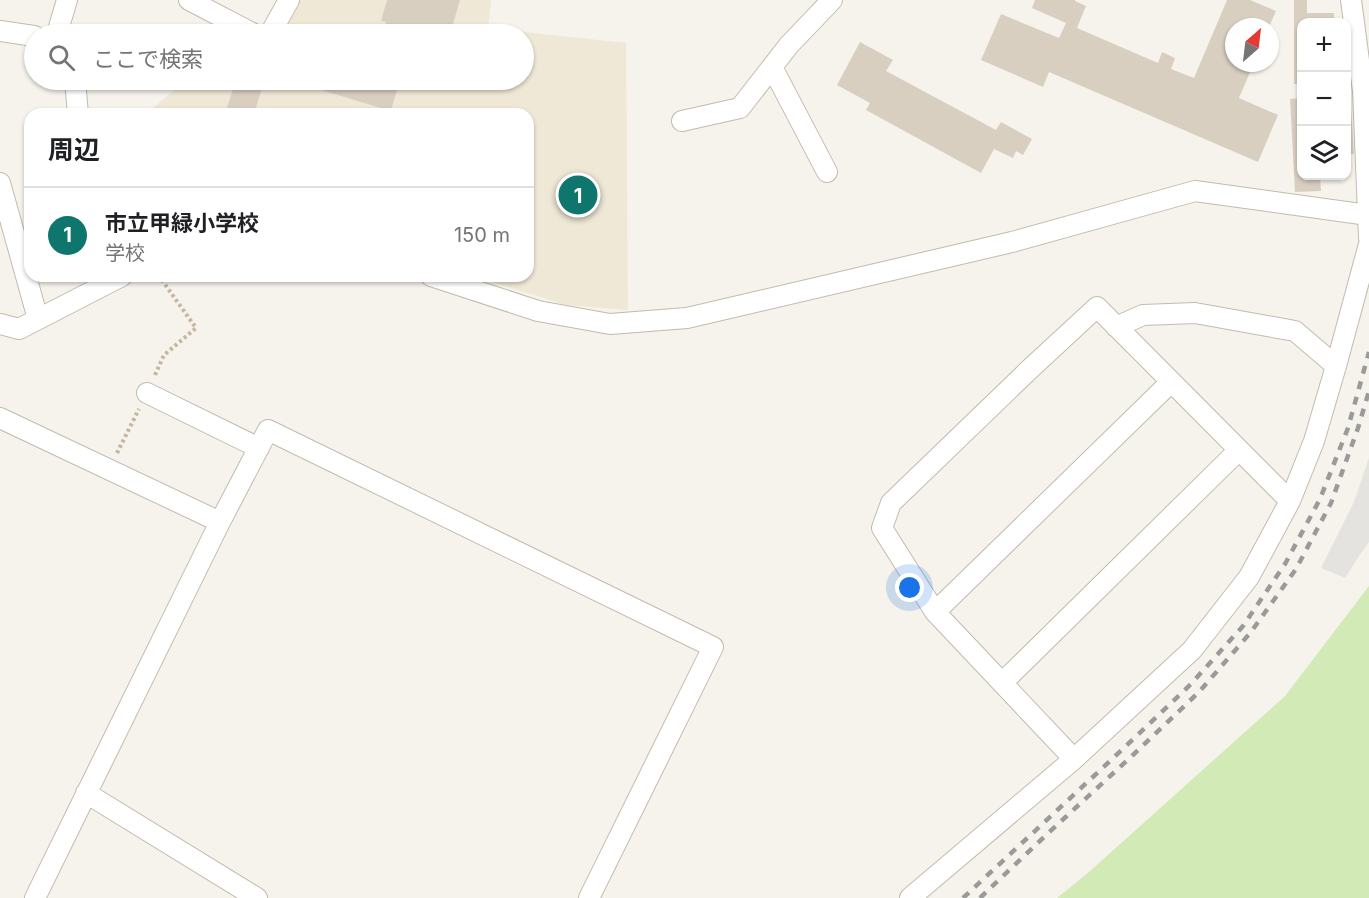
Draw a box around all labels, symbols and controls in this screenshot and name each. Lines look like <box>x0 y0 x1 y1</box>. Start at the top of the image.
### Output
north arrow <box>1225 18 1279 72</box>
map controls <box>1297 18 1351 180</box>
button: + <box>1297 18 1351 72</box>
search box <box>24 24 534 90</box>
icon: search <box>45 41 78 74</box>
text: ここで検索 <box>93 46 203 72</box>
button: − <box>1297 72 1351 126</box>
button: layers <box>1297 126 1351 180</box>
text: 周辺 <box>48 134 100 165</box>
pin: 1 <box>558 172 598 218</box>
text: 市立甲緑小学校 <box>105 210 259 236</box>
text: 1 <box>63 223 72 247</box>
text: 150 m <box>454 223 510 247</box>
text: 学校 <box>105 241 145 265</box>
your location <box>895 573 924 602</box>

